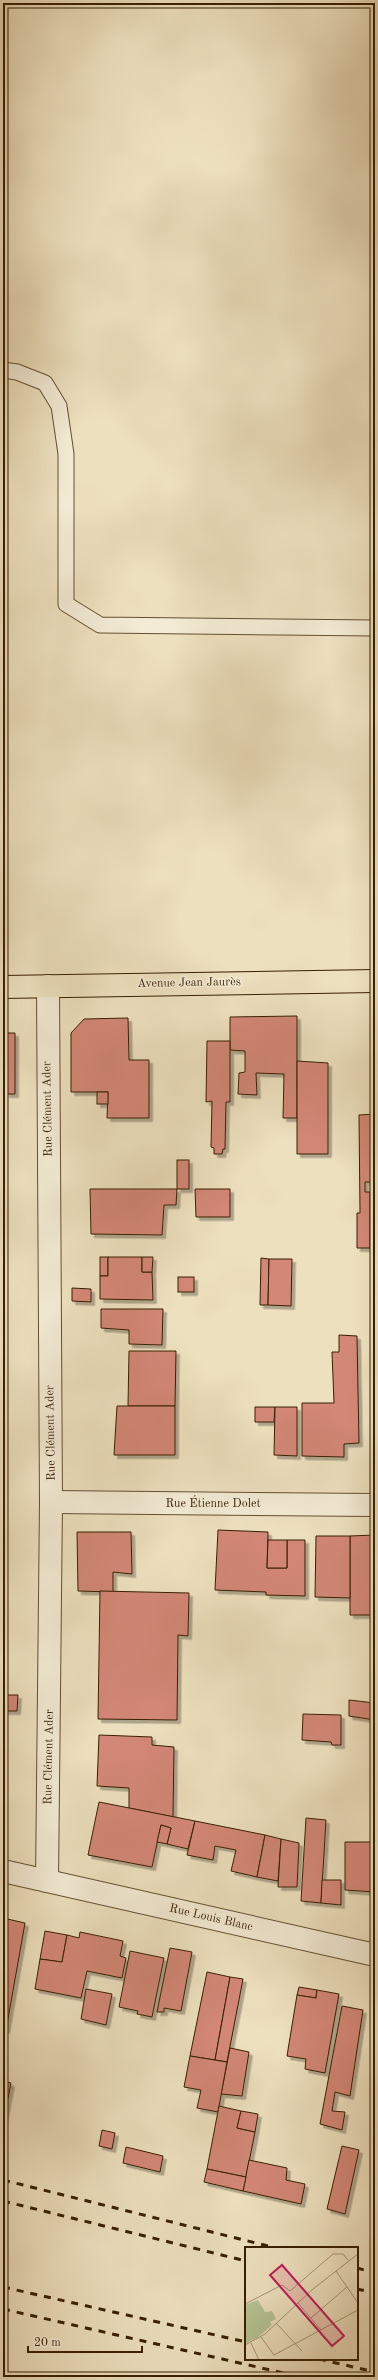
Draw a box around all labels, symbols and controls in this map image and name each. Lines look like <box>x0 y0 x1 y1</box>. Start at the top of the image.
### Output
street label: Avenue Jean Jaurès <box>137 976 241 990</box>
street label: Rue Clément Ader <box>41 1061 55 1157</box>
street label: Rue Clément Ader <box>44 1385 58 1481</box>
street label: Rue Étienne Dolet <box>165 1495 261 1510</box>
street label: Rue Clément Ader <box>42 1709 56 1805</box>
street label: Rue Louis Blanc <box>168 1903 254 1933</box>
inset map <box>245 2247 358 2360</box>
scale bar <box>28 2328 142 2354</box>
text: 20 m <box>34 2337 61 2349</box>

